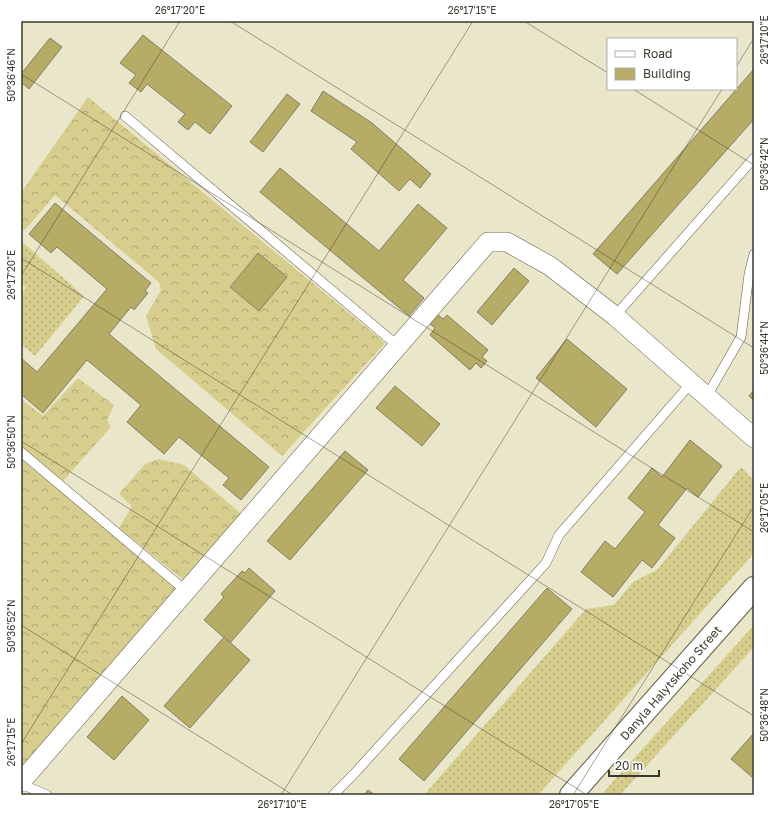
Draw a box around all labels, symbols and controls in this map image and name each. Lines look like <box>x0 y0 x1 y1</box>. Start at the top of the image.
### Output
text: 26°17'20"E <box>155 4 205 16</box>
text: 26°17'15"E <box>448 4 496 16</box>
text: 26°17'10"E <box>758 15 770 65</box>
legend <box>607 38 737 90</box>
text: Road <box>643 46 672 61</box>
text: 50°36'46"N <box>5 48 17 102</box>
text: Building <box>643 66 691 81</box>
text: 50°36'42"N <box>758 137 770 191</box>
text: 26°17'20"E <box>5 250 17 300</box>
text: 50°36'44"N <box>758 321 770 375</box>
text: 50°36'50"N <box>5 415 17 469</box>
text: 26°17'05"E <box>758 483 770 533</box>
text: 50°36'52"N <box>5 599 17 653</box>
street label: Danyla Halytskoho Street <box>617 622 725 743</box>
text: 50°36'48"N <box>758 688 770 742</box>
text: 26°17'15"E <box>5 718 17 766</box>
scale bar <box>609 752 659 778</box>
text: 20 m <box>615 758 643 773</box>
text: 26°17'10"E <box>257 798 307 810</box>
text: 26°17'05"E <box>549 798 599 810</box>

